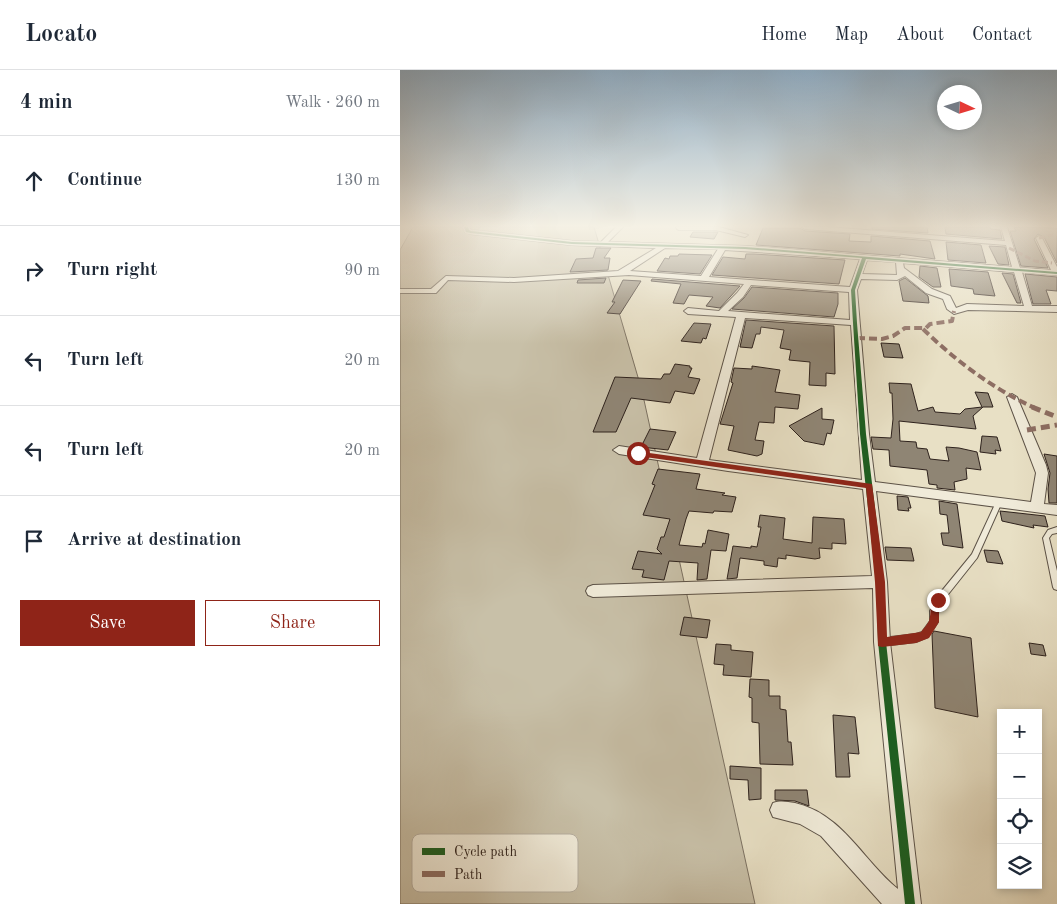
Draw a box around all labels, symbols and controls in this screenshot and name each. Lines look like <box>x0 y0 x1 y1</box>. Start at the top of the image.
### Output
text: Locato <box>25 23 97 47</box>
text: Home <box>761 26 807 44</box>
text: Map <box>835 26 868 44</box>
text: About <box>896 26 944 44</box>
text: Contact <box>972 26 1032 44</box>
north arrow <box>937 85 982 130</box>
text: 4 min <box>20 92 73 113</box>
text: Walk · 260 m <box>285 95 380 111</box>
icon: ahead <box>20 167 48 195</box>
text: Continue <box>67 171 142 190</box>
text: 130 m <box>335 173 380 189</box>
icon: right <box>20 257 48 285</box>
text: Turn right <box>67 261 157 280</box>
text: 90 m <box>344 263 380 279</box>
icon: left <box>20 347 48 375</box>
text: Turn left <box>67 351 144 370</box>
text: 20 m <box>344 353 380 369</box>
icon: left <box>20 437 48 465</box>
text: Turn left <box>67 441 144 460</box>
route start <box>627 442 650 465</box>
text: 20 m <box>344 443 380 459</box>
icon: arrive <box>20 527 48 555</box>
text: Arrive at destination <box>67 531 241 550</box>
route end <box>927 589 950 612</box>
button: Save <box>20 600 195 646</box>
button: Share <box>205 600 380 646</box>
map controls <box>997 709 1042 889</box>
button: + <box>997 709 1042 754</box>
button: − <box>997 754 1042 799</box>
button: locate <box>997 799 1042 844</box>
legend <box>412 834 578 892</box>
button: layers <box>997 844 1042 889</box>
text: Cycle path <box>454 845 517 859</box>
text: Path <box>454 868 483 882</box>

